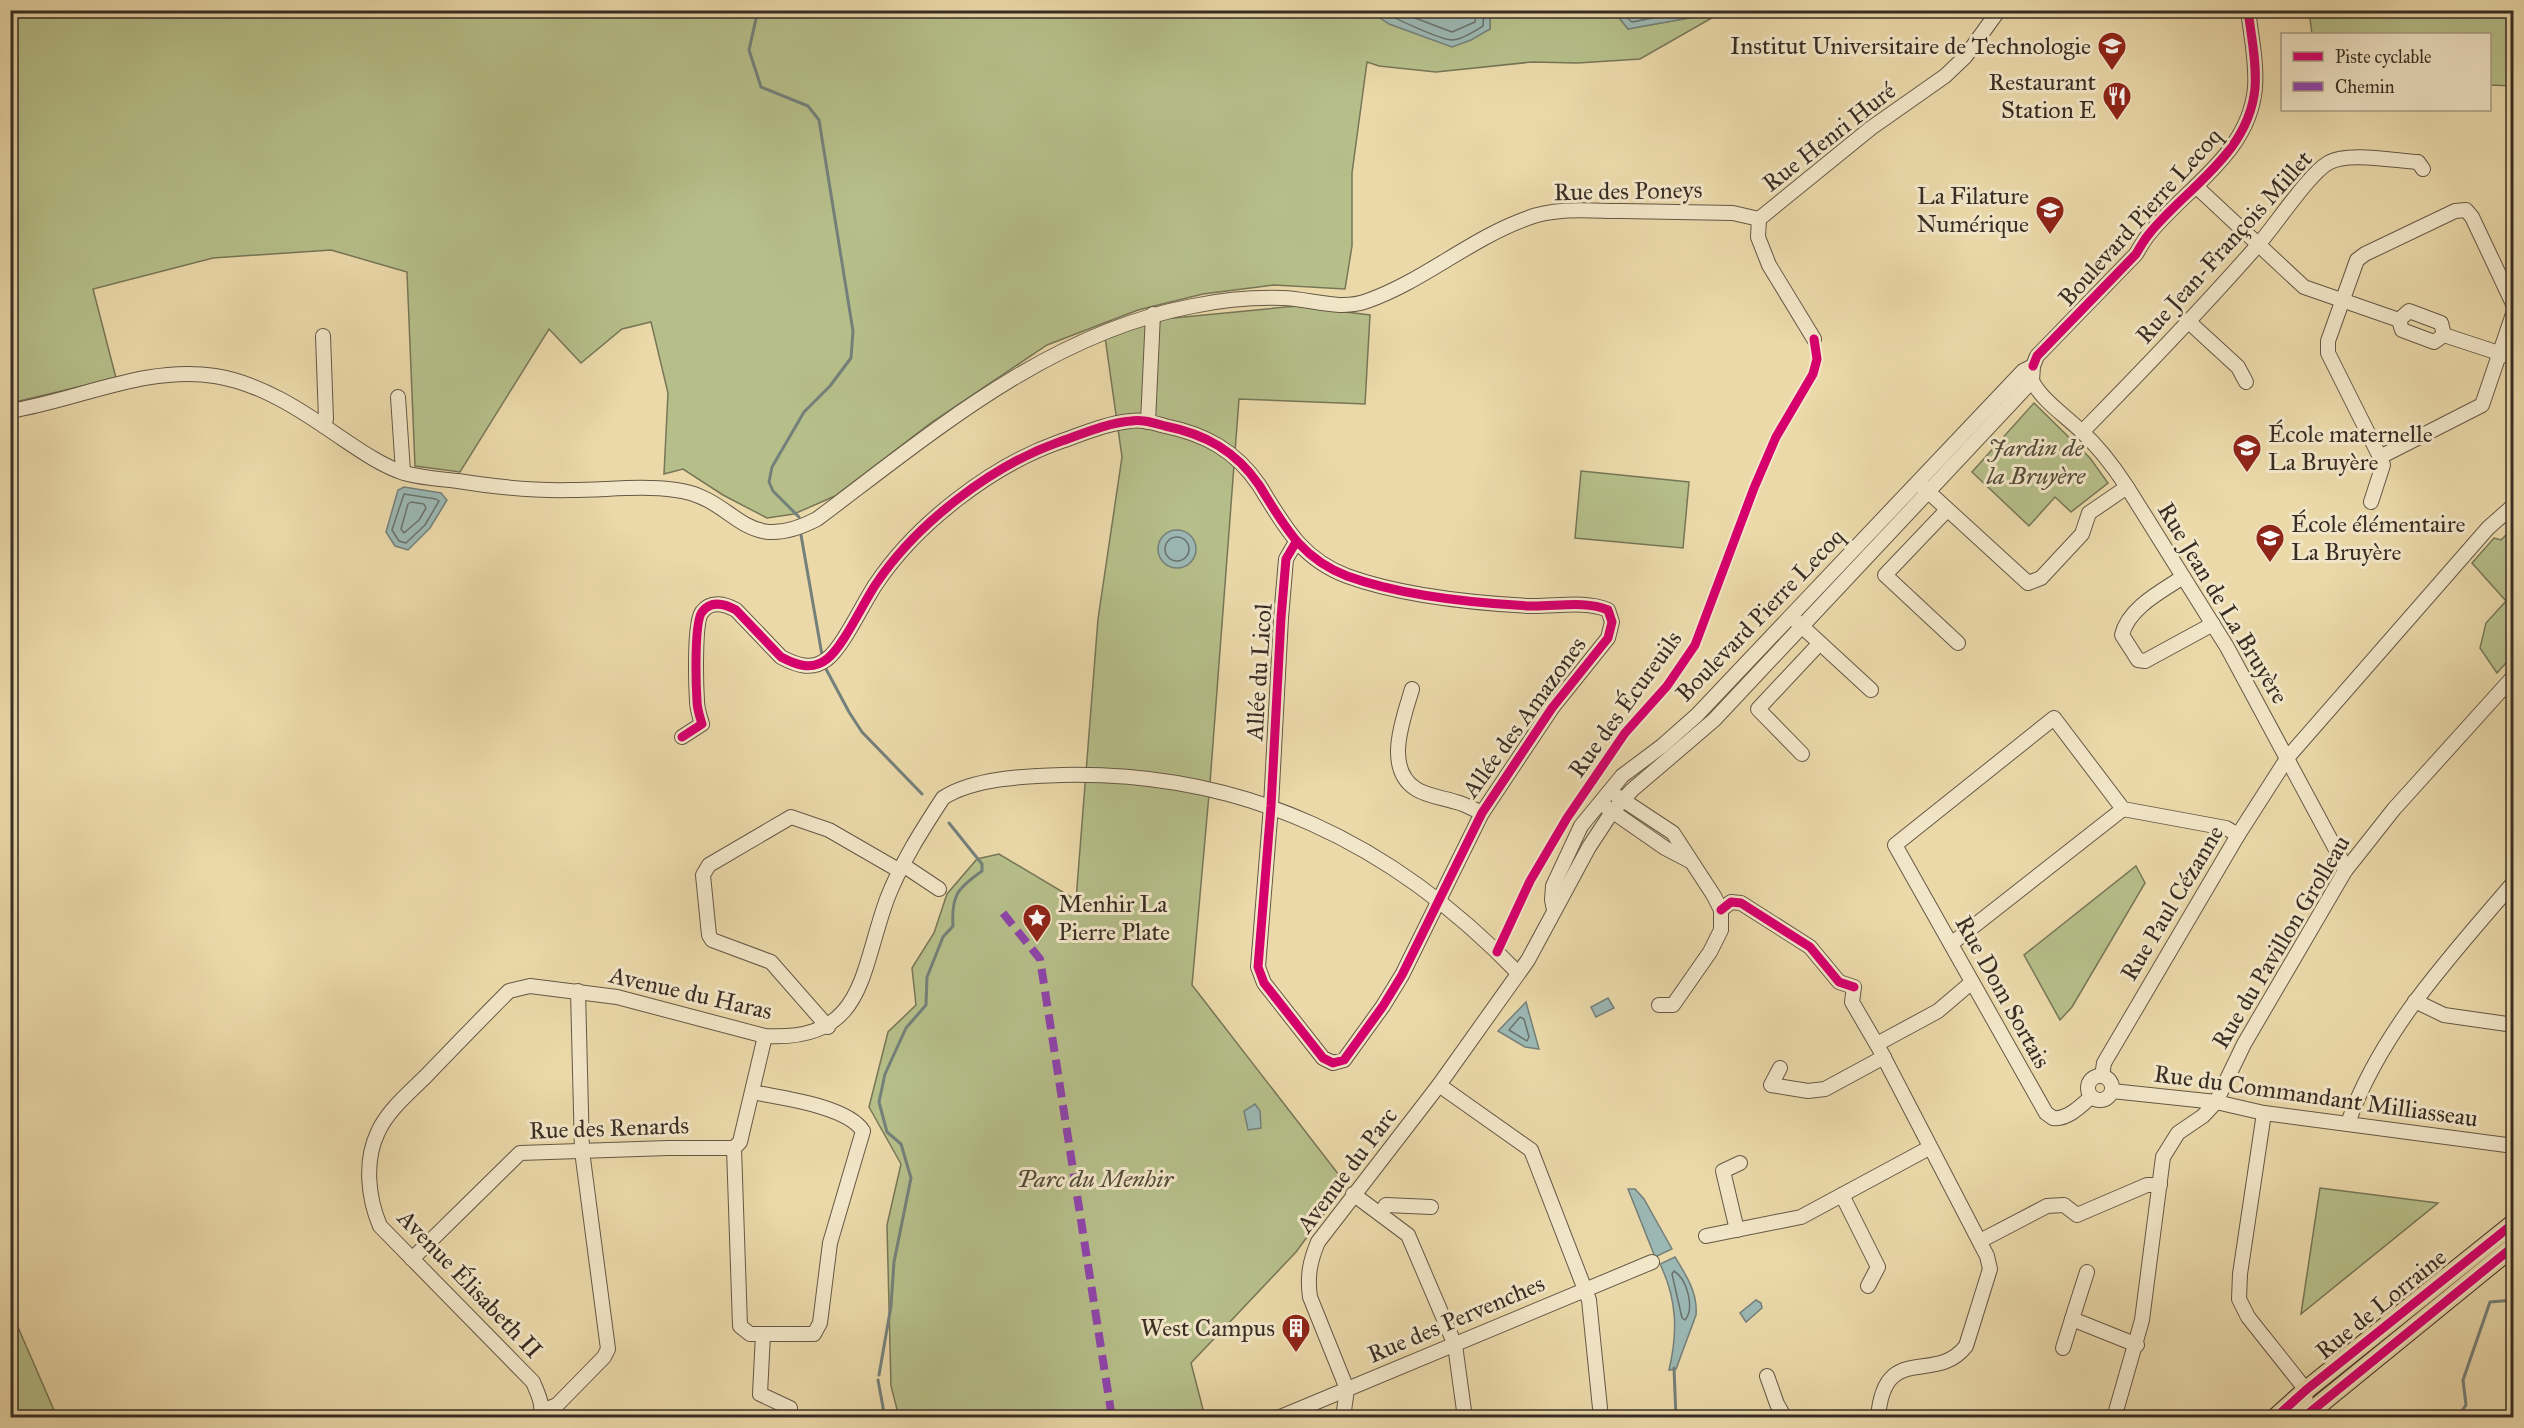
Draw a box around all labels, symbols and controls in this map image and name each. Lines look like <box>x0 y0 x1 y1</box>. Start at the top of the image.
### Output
school or university icon: Institut Universitaire de Technologie <box>2096 30 2128 72</box>
place label: Institut Universitaire de Technologie <box>1730 31 2091 61</box>
legend <box>2281 33 2491 111</box>
text: Piste cyclable <box>2335 46 2432 68</box>
place label: Restaurant Station E <box>1989 67 2096 125</box>
street label: Rue Henri Huré <box>1756 76 1902 198</box>
text: Chemin <box>2335 76 2395 98</box>
restaurant icon: Restaurant Station E <box>2101 80 2133 122</box>
street label: Boulevard Pierre Lecoq <box>2052 121 2228 312</box>
street label: Rue Jean-François Millet <box>2129 144 2319 350</box>
street label: Rue des Poneys <box>1553 175 1703 207</box>
place label: La Filature Numérique <box>1916 181 2029 239</box>
school or university icon: La Filature Numérique <box>2034 194 2066 236</box>
place label: École maternelle La Bruyère <box>2268 419 2433 477</box>
school or university icon: École maternelle La Bruyère <box>2231 432 2263 474</box>
park label: Jardin de la Bruyère <box>1986 433 2086 491</box>
street label: Rue Jean de La Bruyère <box>2151 497 2295 709</box>
place label: École élémentaire La Bruyère <box>2291 509 2466 567</box>
street label: Boulevard Pierre Lecoq <box>1669 522 1851 708</box>
school or university icon: École élémentaire La Bruyère <box>2254 522 2286 564</box>
street label: Allée du Licol <box>1239 602 1279 743</box>
street label: Rue des Écureuils <box>1562 625 1688 783</box>
street label: Allée des Amazones <box>1455 631 1592 804</box>
street label: Rue Paul Cézanne <box>2114 820 2230 986</box>
street label: Rue du Pavillon Grolleau <box>2205 830 2357 1054</box>
place label: Menhir La Pierre Plate <box>1058 889 1170 947</box>
place icon: Menhir La Pierre Plate <box>1021 902 1053 944</box>
street label: Rue Dom Sortais <box>1949 910 2057 1074</box>
street label: Avenue du Haras <box>606 959 775 1026</box>
street label: Rue du Commandant Milliasseau <box>2152 1058 2480 1134</box>
street label: Avenue du Parc <box>1289 1101 1404 1240</box>
street label: Rue des Renards <box>528 1110 690 1146</box>
park label: Parc du Menhir <box>1017 1164 1175 1194</box>
street label: Avenue Élisabeth II <box>391 1203 549 1365</box>
street label: Rue de Lorraine <box>2310 1242 2452 1366</box>
street label: Rue des Pervenches <box>1363 1268 1549 1370</box>
building icon: West Campus <box>1280 1312 1312 1354</box>
place label: West Campus <box>1141 1313 1275 1343</box>

